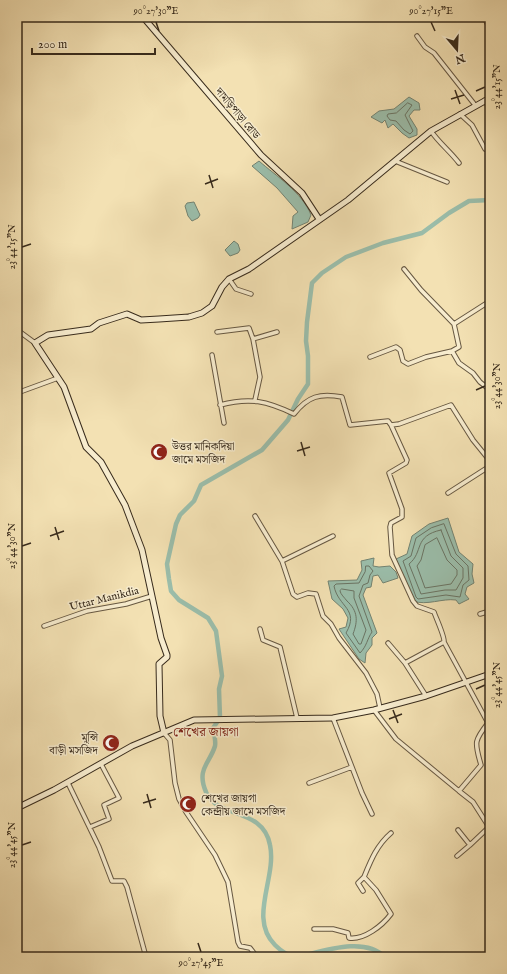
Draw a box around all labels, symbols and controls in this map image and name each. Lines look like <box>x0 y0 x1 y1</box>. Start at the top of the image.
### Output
text: 90°27'30"E <box>132 5 179 18</box>
text: 90°27'15"E <box>408 5 453 18</box>
scale bar <box>32 30 155 56</box>
north arrow <box>437 30 477 70</box>
text: 200 m <box>38 37 67 52</box>
text: N <box>453 50 468 67</box>
text: 23°44'15"N <box>491 64 504 110</box>
street label: দামড়িপাড়া রোড <box>211 84 263 143</box>
text: 23°44'15"N <box>6 224 19 270</box>
text: 23°44'30"N <box>491 362 504 409</box>
place label: উত্তর মানিকদিয়া জামে মসজিদ <box>171 439 234 467</box>
mosque icon: উত্তর মানিকদিয়া জামে মসজিদ <box>149 442 169 462</box>
text: 23°44'30"N <box>6 522 19 569</box>
street label: Uttar Manikdia <box>68 584 141 614</box>
text: 23°44'45"N <box>491 662 504 708</box>
district label: শেখের জায়গা <box>173 724 239 741</box>
place label: মুন্সি বাড়ী মসজিদ <box>48 731 99 758</box>
mosque icon: মুন্সি বাড়ী মসজিদ <box>101 733 121 753</box>
place label: শেখের জায়গা কেন্দ্রীয় জামে মসজিদ <box>201 792 286 819</box>
mosque icon: শেখের জায়গা কেন্দ্রীয় জামে মসজিদ <box>178 794 198 814</box>
text: 23°44'45"N <box>6 822 19 868</box>
text: 90°27'45"E <box>178 957 223 970</box>

